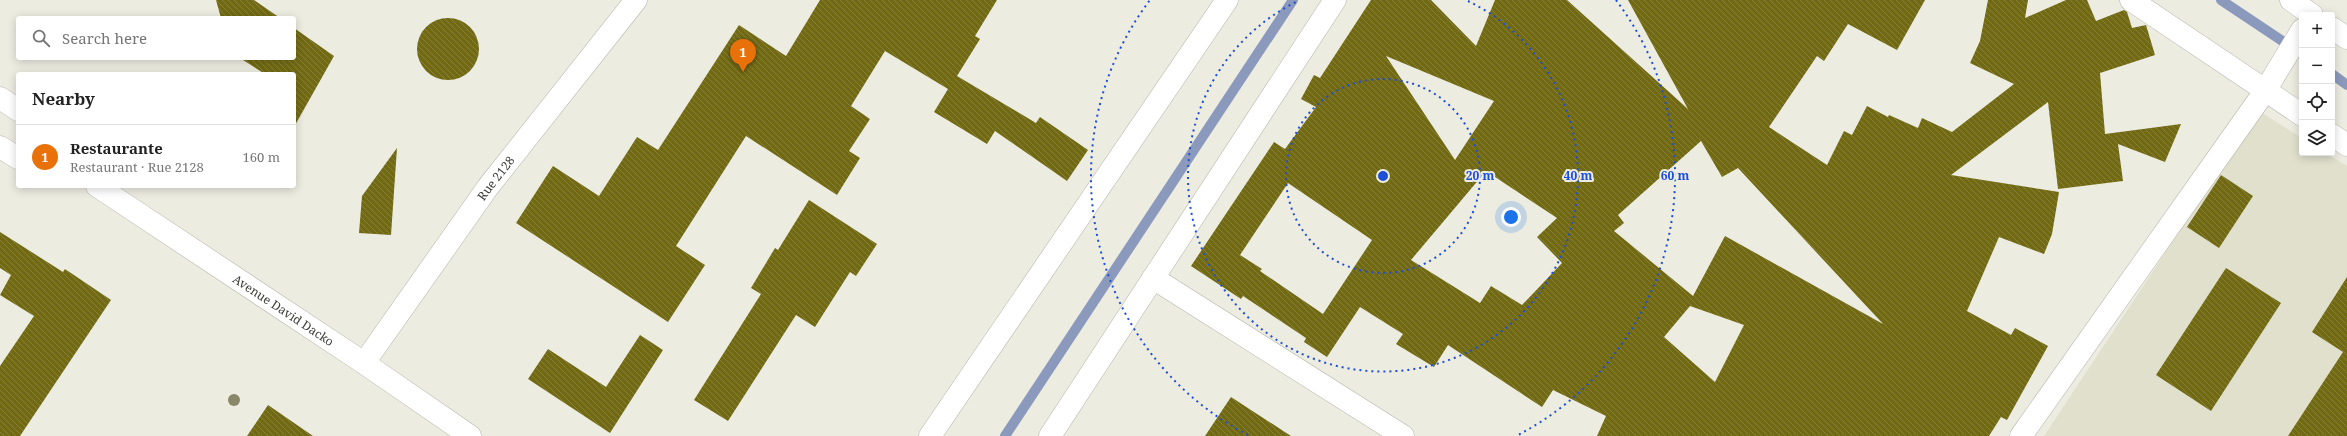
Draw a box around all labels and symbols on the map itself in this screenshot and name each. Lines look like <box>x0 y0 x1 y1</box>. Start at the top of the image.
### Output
pin: 1 <box>730 39 756 72</box>
street label: Rue 2128 <box>473 152 518 204</box>
text: 20 m <box>1466 167 1494 184</box>
text: 40 m <box>1564 167 1592 184</box>
text: 60 m <box>1661 167 1689 184</box>
centre of rings <box>1376 169 1390 183</box>
your location <box>1501 207 1521 227</box>
street label: Avenue David Dacko <box>230 270 338 349</box>

